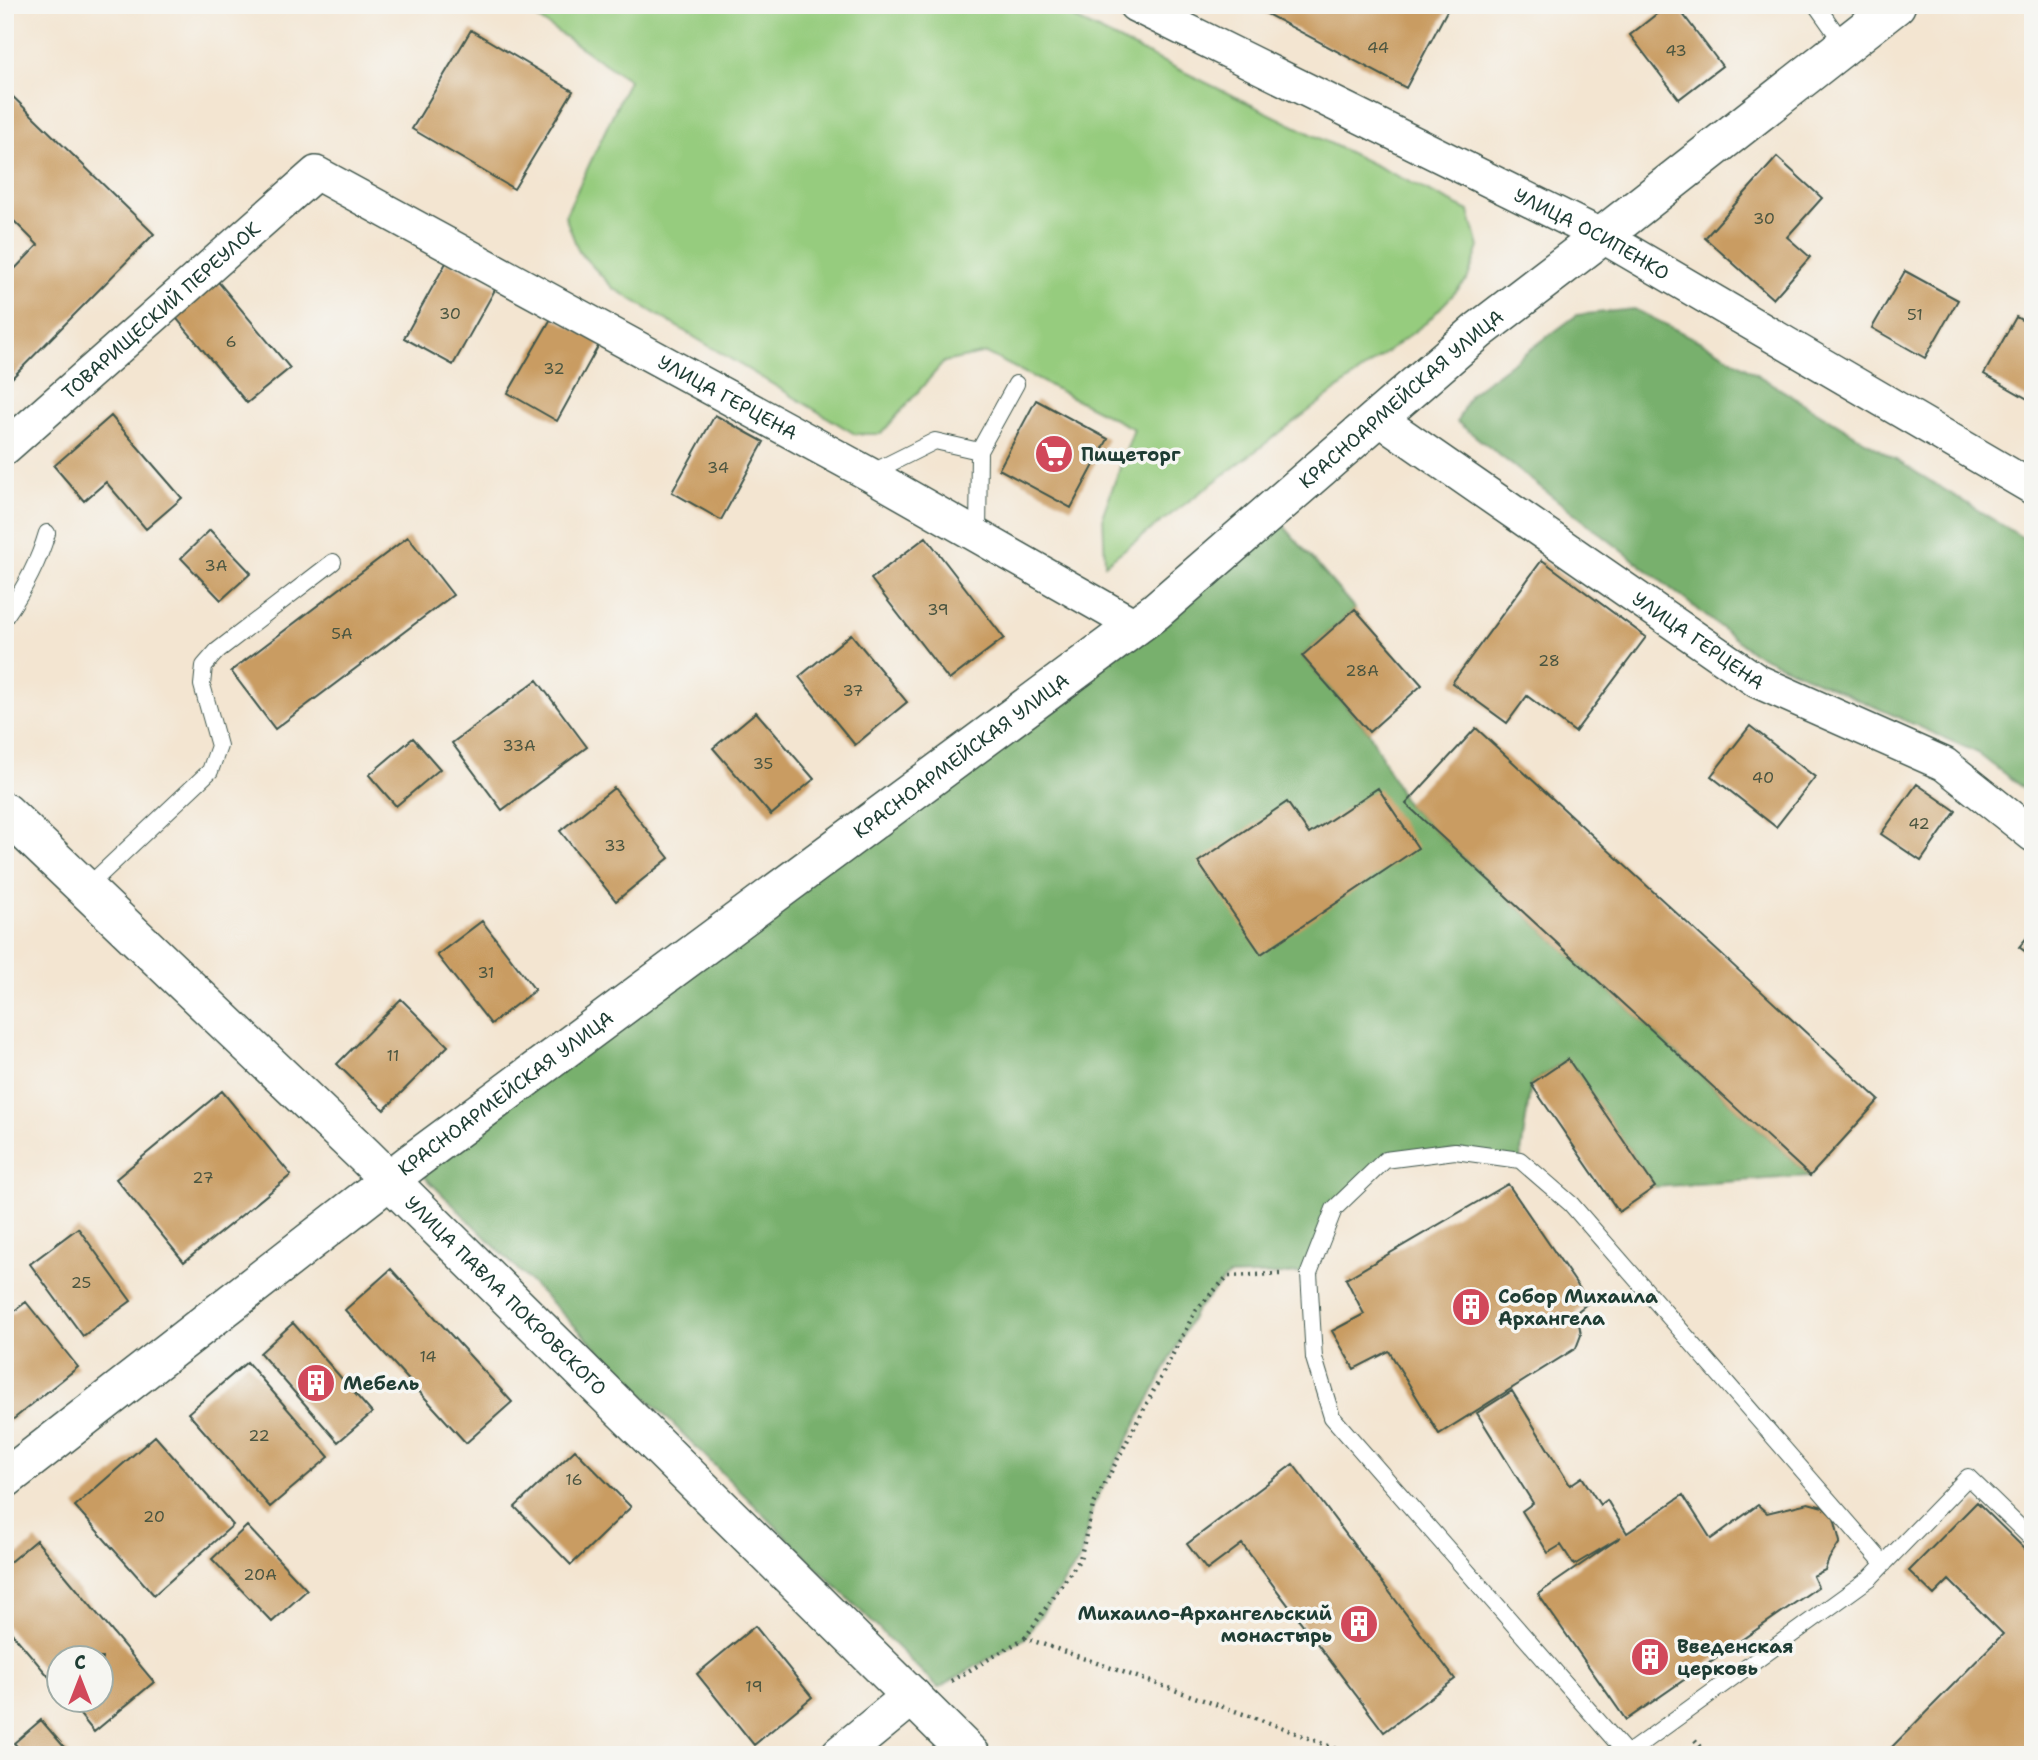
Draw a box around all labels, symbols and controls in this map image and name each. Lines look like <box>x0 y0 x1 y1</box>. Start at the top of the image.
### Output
house number: 44 <box>1367 37 1389 58</box>
house number: 43 <box>1665 40 1687 61</box>
street label: УЛИЦА ОСИПЕНКО <box>1510 182 1674 285</box>
house number: 30 <box>1753 208 1775 229</box>
street label: ТОВАРИЩЕСКИЙ ПЕРЕУЛОК <box>56 216 265 405</box>
house number: 30 <box>439 303 461 324</box>
street label: КРАСНОАРМЕЙСКАЯ УЛИЦА <box>1294 304 1509 494</box>
house number: 51 <box>1907 304 1923 325</box>
house number: 6 <box>225 331 237 352</box>
street label: УЛИЦА ГЕРЦЕНА <box>654 349 802 445</box>
house number: 32 <box>543 358 565 379</box>
supermarket icon: Пищеторг <box>1033 433 1075 475</box>
place label: Пищеторг <box>1081 442 1181 467</box>
house number: 34 <box>707 457 729 478</box>
house number: 3А <box>205 555 227 576</box>
street label: УЛИЦА ГЕРЦЕНА <box>1628 586 1769 695</box>
house number: 39 <box>927 599 949 620</box>
house number: 5А <box>331 623 353 644</box>
house number: 28 <box>1538 650 1560 671</box>
house number: 28А <box>1345 660 1379 681</box>
street label: КРАСНОАРМЕЙСКАЯ УЛИЦА <box>848 667 1074 844</box>
house number: 37 <box>842 680 864 701</box>
house number: 33А <box>502 735 536 756</box>
house number: 35 <box>753 753 773 774</box>
house number: 40 <box>1752 767 1774 788</box>
house number: 42 <box>1908 813 1930 834</box>
house number: 33 <box>604 835 626 856</box>
house number: 31 <box>477 962 495 983</box>
street label: КРАСНОАРМЕЙСКАЯ УЛИЦА <box>393 1005 618 1181</box>
house number: 11 <box>387 1045 399 1066</box>
house number: 27 <box>192 1167 214 1188</box>
street label: УЛИЦА ПАВЛА ПОКРОВСКОГО <box>400 1190 612 1400</box>
house number: 25 <box>71 1272 91 1293</box>
place label: Собор Михаила Архангела <box>1498 1284 1658 1331</box>
building icon: Собор Михаила Архангела <box>1450 1286 1492 1328</box>
house number: 14 <box>419 1346 437 1367</box>
building icon: Мебель <box>295 1362 337 1404</box>
place label: Мебель <box>343 1371 419 1396</box>
house number: 22 <box>248 1425 270 1446</box>
house number: 16 <box>565 1469 583 1490</box>
house number: 20 <box>143 1506 165 1527</box>
house number: 20А <box>243 1564 277 1585</box>
place label: Михаило-Архангельский монастырь <box>1078 1601 1332 1648</box>
building icon: Михаило-Архангельский монастырь <box>1338 1603 1380 1645</box>
place label: Введенская церковь <box>1677 1634 1793 1681</box>
building icon: Введенская церковь <box>1629 1636 1671 1678</box>
north arrow <box>46 1644 116 1714</box>
text: С <box>74 1650 86 1675</box>
house number: 19 <box>745 1676 763 1697</box>

